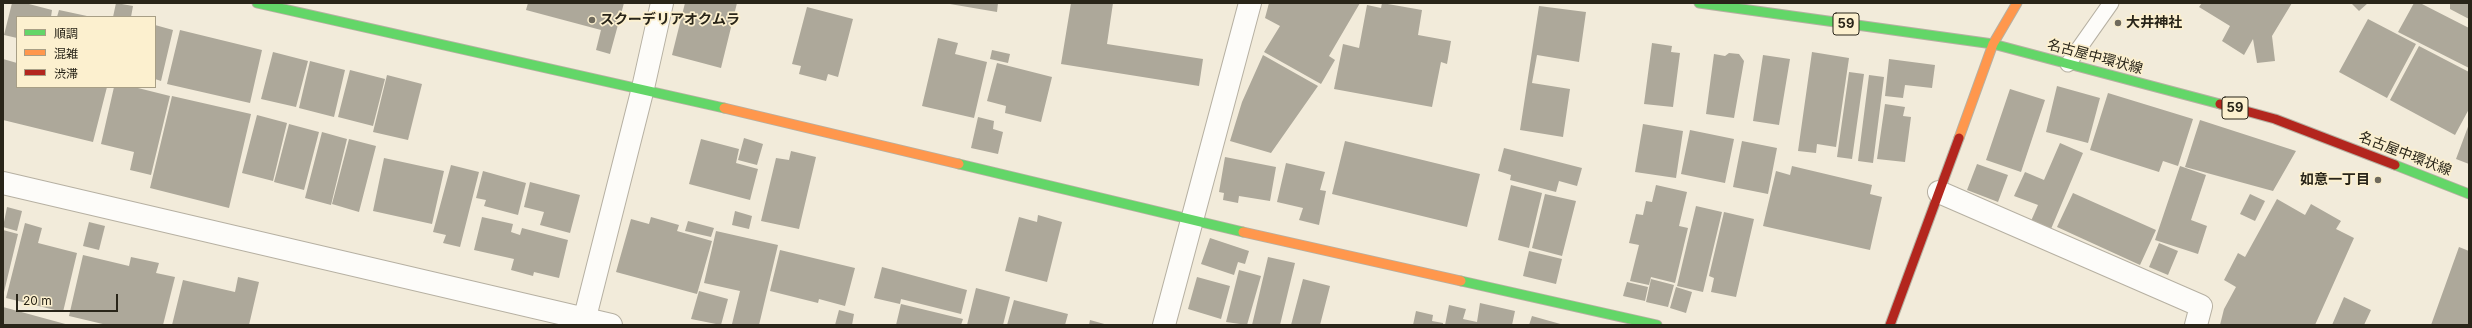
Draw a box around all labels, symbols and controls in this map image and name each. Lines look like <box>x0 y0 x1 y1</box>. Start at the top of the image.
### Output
place label: スクーデリアオクムラ <box>600 12 740 28</box>
road number: 59 <box>1833 13 1859 35</box>
marker: スクーデリアオクムラ <box>587 15 597 25</box>
place label: 大井神社 <box>2126 15 2182 31</box>
legend <box>16 16 156 88</box>
marker: 大井神社 <box>2113 18 2123 28</box>
text: 順調 <box>54 26 78 41</box>
street label: 名古屋中環状線 <box>2045 36 2145 78</box>
text: 混雑 <box>54 46 78 61</box>
text: 渋滞 <box>54 66 78 81</box>
road number: 59 <box>2222 97 2248 119</box>
street label: 名古屋中環状線 <box>2356 129 2454 179</box>
place label: 如意一丁目 <box>2300 172 2370 188</box>
marker: 如意一丁目 <box>2373 175 2383 185</box>
scale bar <box>18 286 120 312</box>
text: 20 m <box>23 293 52 308</box>

